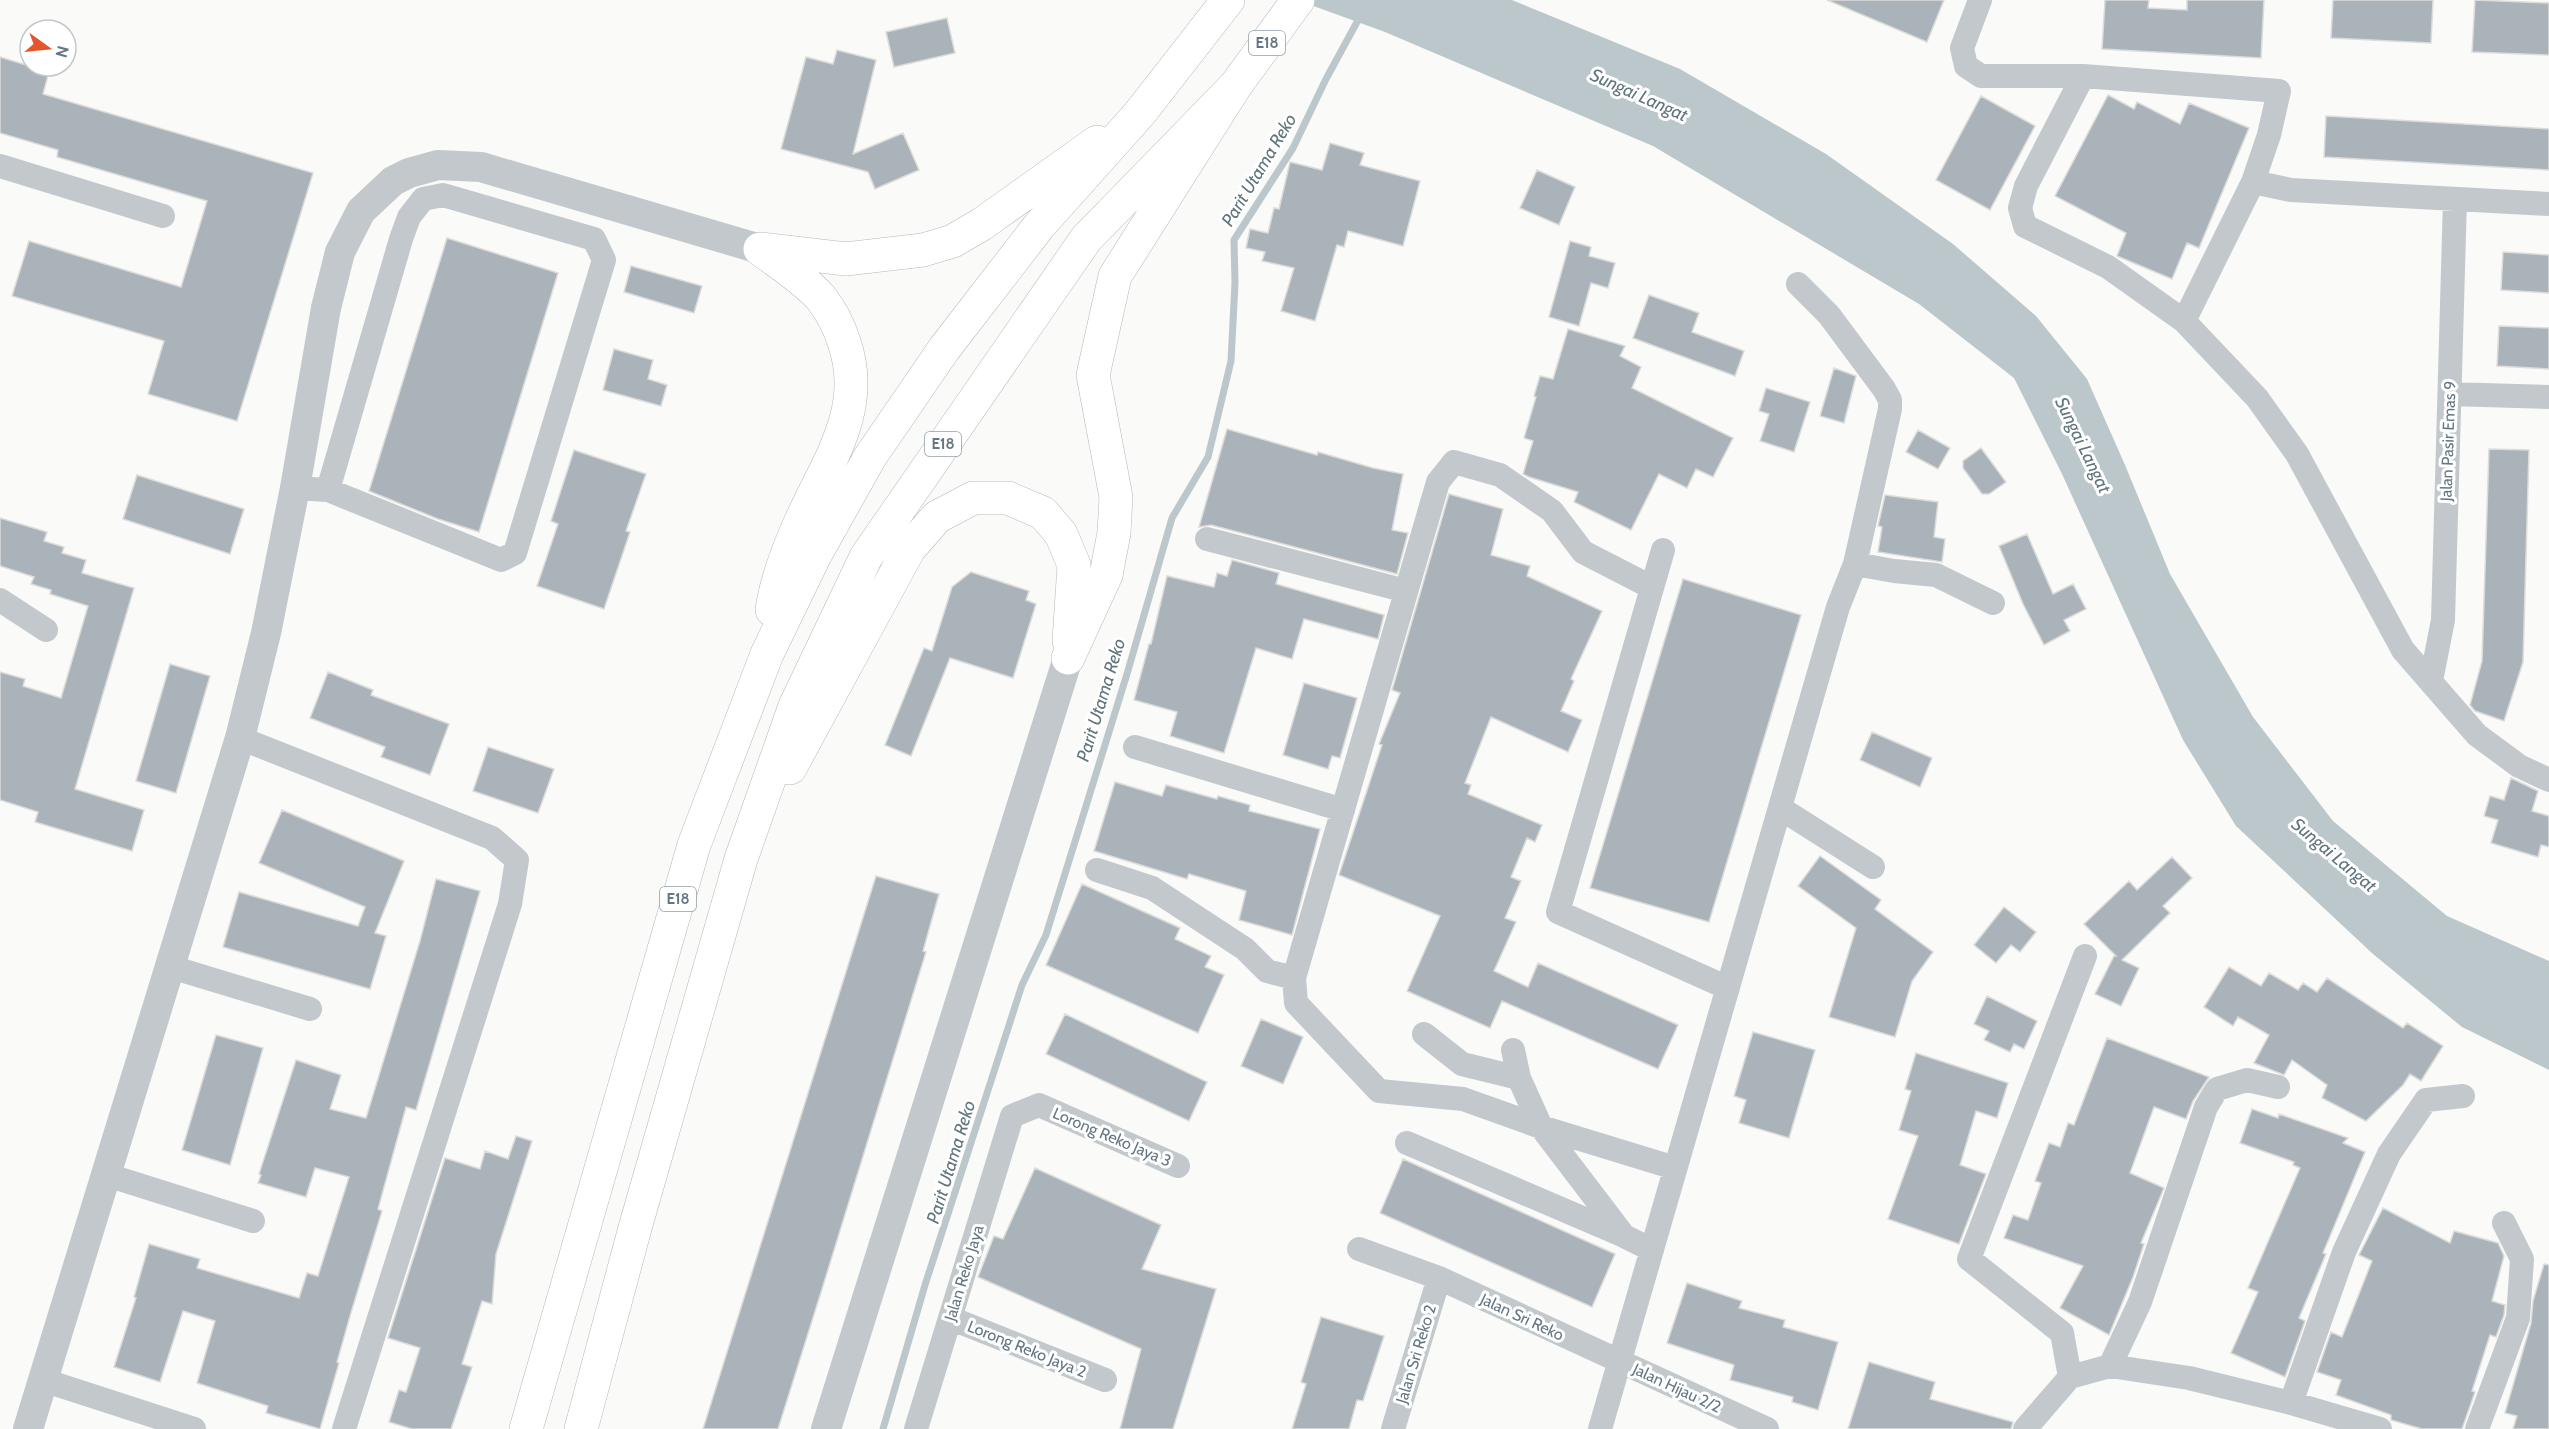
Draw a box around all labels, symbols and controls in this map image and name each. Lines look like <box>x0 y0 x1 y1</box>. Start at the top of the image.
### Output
north arrow <box>18 18 78 78</box>
road number: E18 <box>1249 31 1285 55</box>
text: N <box>51 44 73 60</box>
water label: Sungai Langat <box>1587 64 1691 126</box>
water label: Parit Utama Reko <box>1217 110 1301 230</box>
street label: Jalan Pasir Emas 9 <box>2436 380 2460 503</box>
water label: Sungai Langat <box>2050 393 2116 497</box>
road number: E18 <box>925 432 961 456</box>
water label: Parit Utama Reko <box>1072 636 1130 764</box>
water label: Sungai Langat <box>2287 813 2381 897</box>
road number: E18 <box>660 887 696 911</box>
water label: Parit Utama Reko <box>922 1098 980 1226</box>
street label: Lorong Reko Jaya 3 <box>1050 1103 1174 1171</box>
street label: Jalan Reko Jaya <box>940 1222 988 1324</box>
street label: Jalan Sri Reko <box>1476 1289 1567 1345</box>
street label: Jalan Sri Reko 2 <box>1392 1302 1440 1407</box>
street label: Lorong Reko Jaya 2 <box>965 1316 1089 1382</box>
street label: Jalan Hijau 2/2 <box>1629 1359 1724 1417</box>

